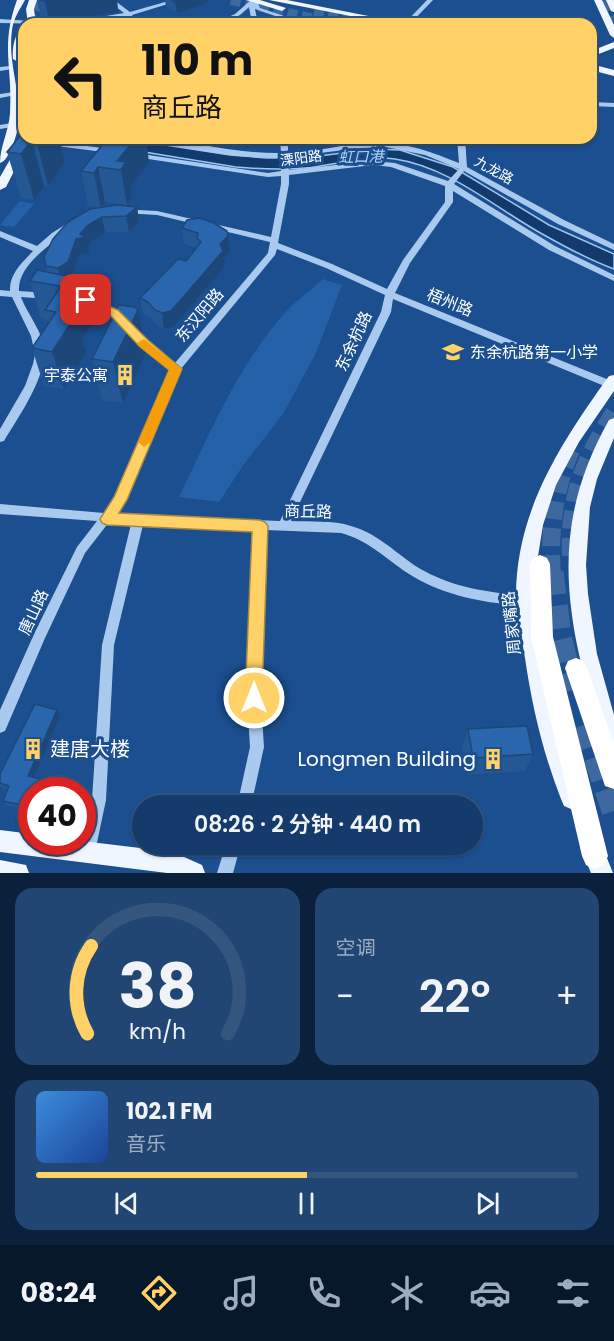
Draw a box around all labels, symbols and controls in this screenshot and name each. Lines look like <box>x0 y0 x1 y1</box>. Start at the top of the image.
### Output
text: 110 m <box>141 31 253 90</box>
icon: left <box>42 42 120 120</box>
text: 商丘路 <box>141 89 222 126</box>
street label: 溧阳路 <box>279 146 323 170</box>
water label: 虹口港 <box>338 146 386 167</box>
street label: 九龙路 <box>471 151 517 189</box>
pin <box>60 274 111 325</box>
icon: arrive <box>69 283 102 316</box>
street label: 东汉阳路 <box>170 283 229 347</box>
street label: 梧州路 <box>423 283 476 322</box>
street label: 东余杭路 <box>330 307 377 375</box>
school or university icon: 东余杭路第一小学 <box>441 340 465 364</box>
place label: 东余杭路第一小学 <box>470 341 598 364</box>
building icon: 宇泰公寓 <box>113 363 137 387</box>
place label: 宇泰公寓 <box>44 364 108 387</box>
street label: 商丘路 <box>284 500 332 523</box>
street label: 唐山路 <box>13 586 54 639</box>
street label: 周家嘴路 <box>497 590 526 656</box>
position arrow <box>222 666 286 730</box>
place label: 建唐大楼 <box>50 735 130 763</box>
building icon: 建唐大楼 <box>21 737 45 761</box>
place label: Longmen Building <box>297 745 476 773</box>
building icon: Longmen Building <box>481 747 505 771</box>
speed limit sign: 40 <box>18 777 96 855</box>
text: 08:26 · 2 分钟 · 440 m <box>194 809 421 840</box>
text: 空调 <box>336 934 376 962</box>
text: 38 <box>118 942 196 1030</box>
text: 22° <box>419 965 490 1028</box>
text: − <box>336 973 354 1020</box>
text: + <box>555 973 578 1020</box>
text: km/h <box>129 1016 186 1047</box>
text: 102.1 FM <box>126 1096 213 1127</box>
text: 音乐 <box>126 1130 166 1158</box>
icon: previous <box>110 1187 143 1220</box>
icon: pause <box>290 1187 323 1220</box>
icon: next <box>471 1187 504 1220</box>
icon: directions <box>138 1272 180 1314</box>
icon: music <box>220 1272 262 1314</box>
icon: phone <box>303 1272 345 1314</box>
icon: climate <box>386 1272 428 1314</box>
icon: car <box>469 1272 511 1314</box>
icon: filters <box>552 1272 594 1314</box>
text: 08:24 <box>20 1274 97 1311</box>

